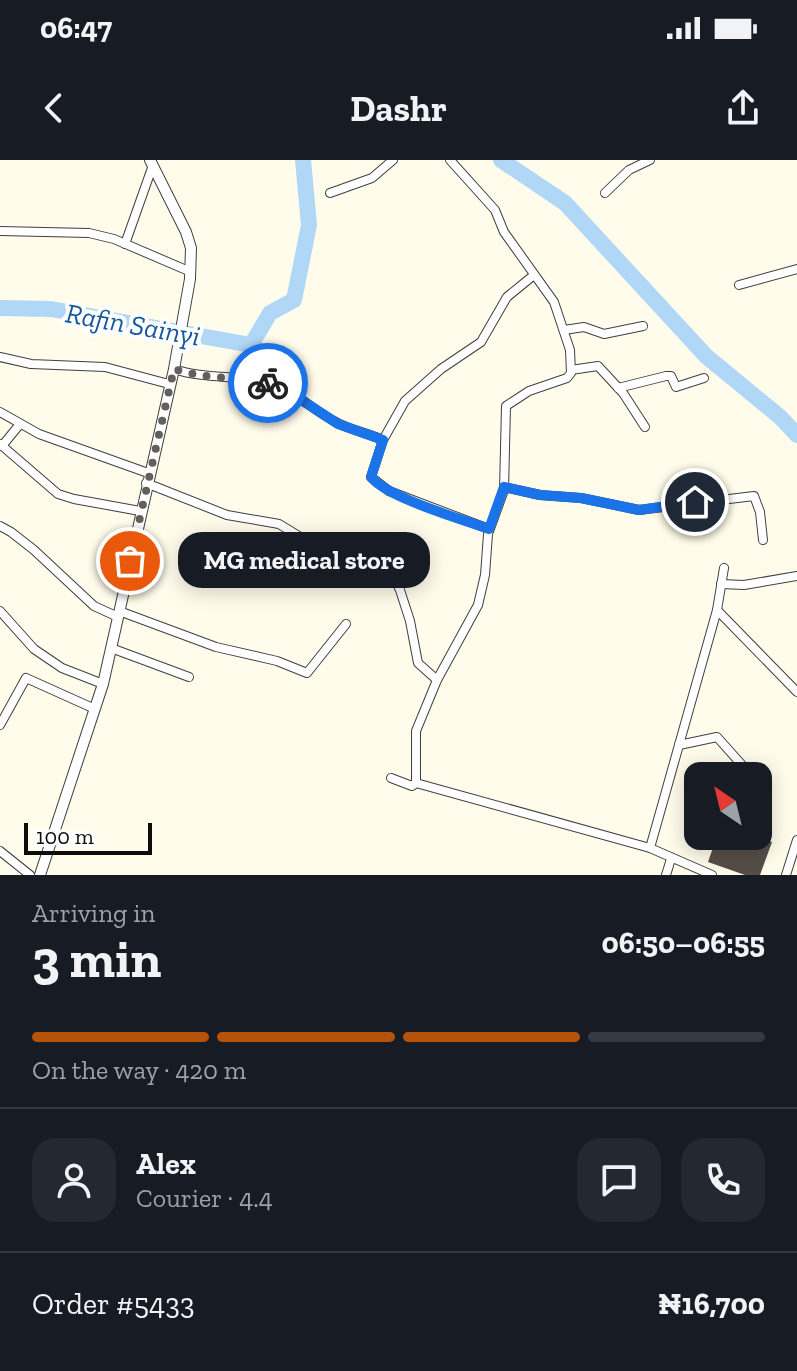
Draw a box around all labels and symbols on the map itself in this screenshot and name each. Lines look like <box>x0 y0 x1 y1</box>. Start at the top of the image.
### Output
water label: Rafin Sainyi <box>63 296 203 353</box>
courier <box>228 343 308 423</box>
pin <box>661 468 729 536</box>
pin <box>96 527 164 595</box>
callout: MG medical store <box>178 533 430 589</box>
north arrow <box>684 762 772 850</box>
scale bar <box>24 819 152 855</box>

